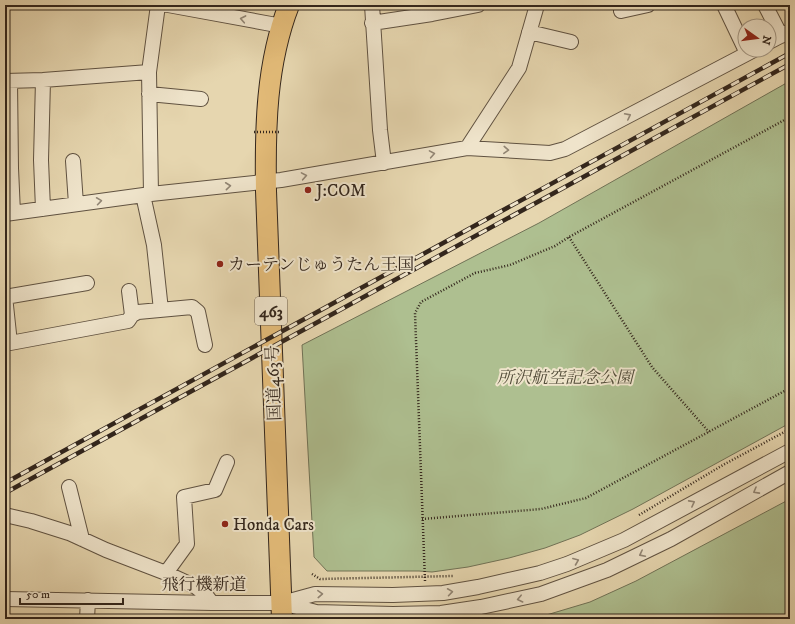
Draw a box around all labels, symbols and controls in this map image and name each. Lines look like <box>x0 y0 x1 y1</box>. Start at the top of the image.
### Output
one-way arrow <box>240 15 246 24</box>
north arrow <box>737 18 777 58</box>
text: N <box>758 34 774 46</box>
one-way arrow <box>623 113 631 121</box>
one-way arrow <box>503 146 509 155</box>
one-way arrow <box>429 150 436 159</box>
one-way arrow <box>301 172 307 181</box>
place label: J:COM <box>314 180 366 202</box>
one-way arrow <box>225 182 231 191</box>
marker: J:COM <box>303 185 313 195</box>
one-way arrow <box>96 197 102 206</box>
place label: カーテンじゅうたん王国 <box>228 254 414 276</box>
marker: カーテンじゅうたん王国 <box>215 259 225 269</box>
road number: 463 <box>255 297 287 325</box>
street label: 国道463号 <box>262 345 286 421</box>
park label: 所沢航空記念公園 <box>497 367 636 389</box>
one-way arrow <box>753 487 760 494</box>
one-way arrow <box>688 501 695 508</box>
place label: Honda Cars <box>233 514 314 536</box>
marker: Honda Cars <box>220 519 230 529</box>
one-way arrow <box>639 549 646 557</box>
one-way arrow <box>572 557 579 565</box>
street label: 飛行機新道 <box>162 574 247 596</box>
scale bar <box>20 580 123 606</box>
text: 50 m <box>26 587 50 602</box>
one-way arrow <box>446 588 453 597</box>
one-way arrow <box>317 590 323 599</box>
one-way arrow <box>517 594 524 603</box>

